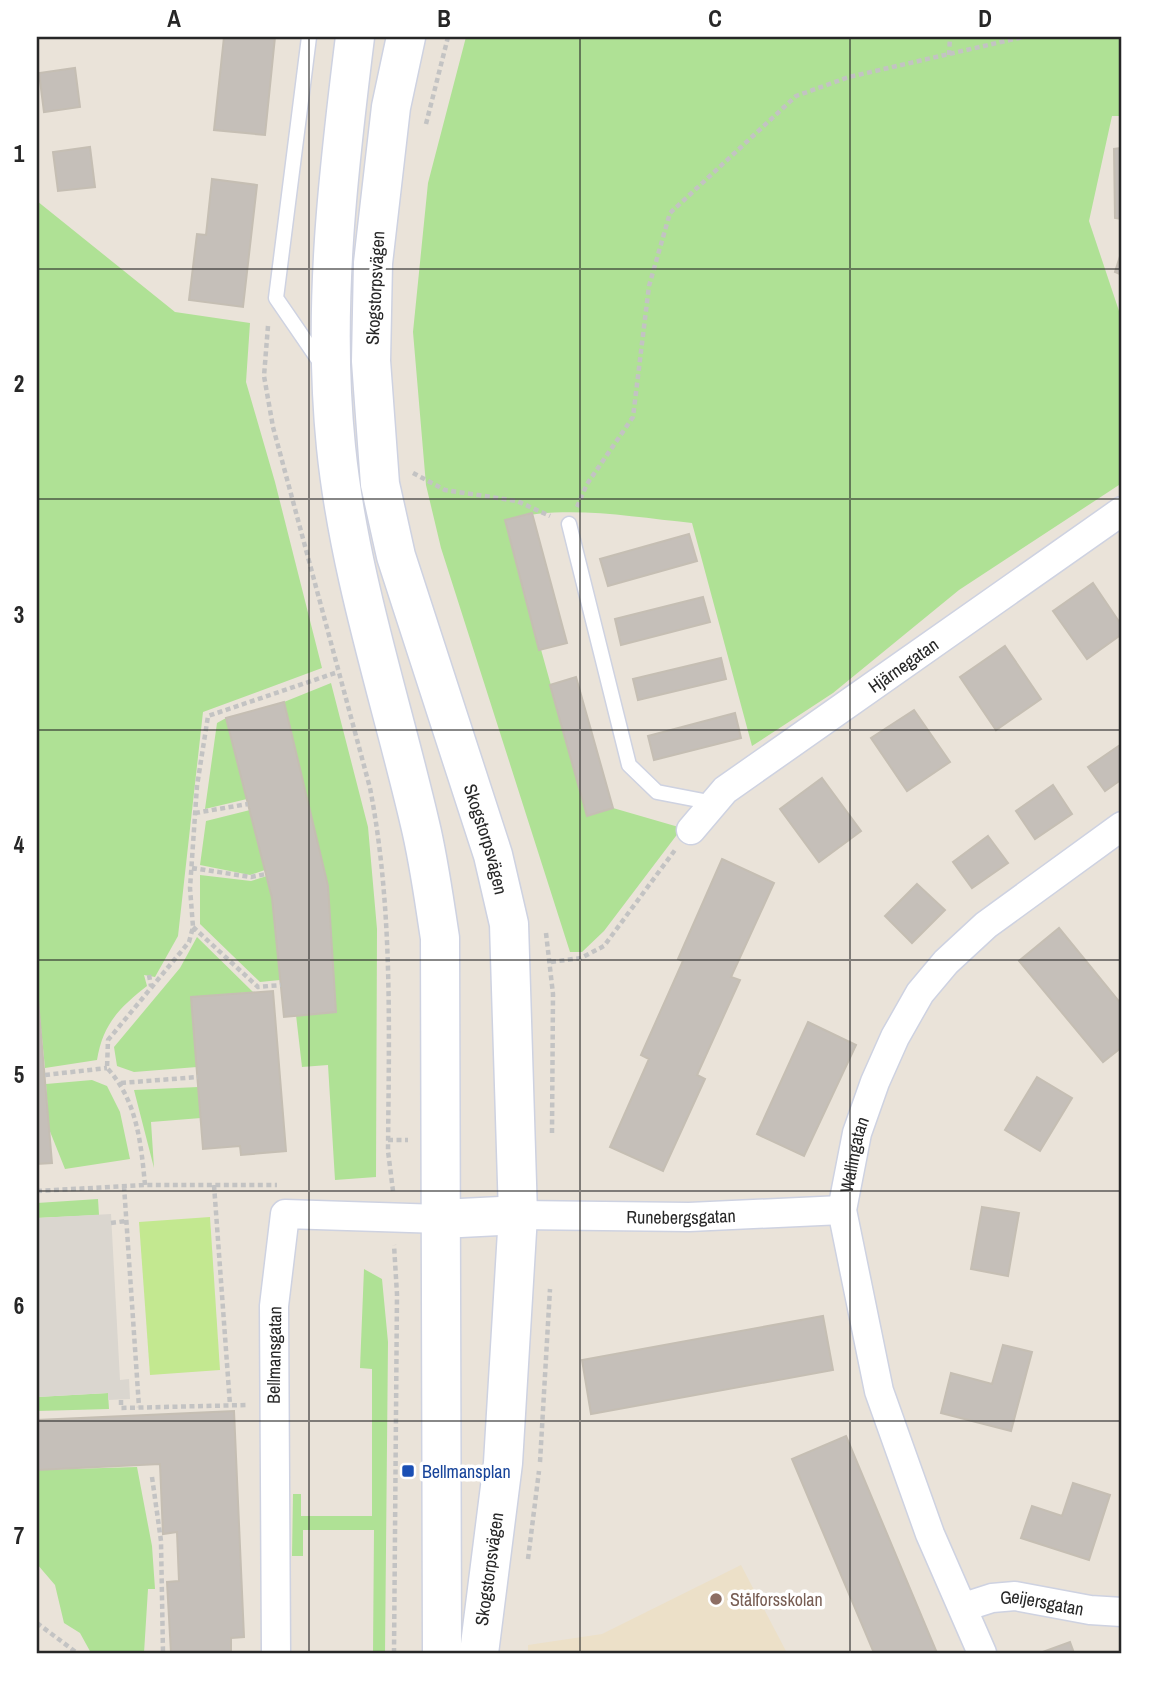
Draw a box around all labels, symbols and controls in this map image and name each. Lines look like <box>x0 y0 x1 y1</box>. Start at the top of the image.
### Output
text: A <box>167 3 181 34</box>
text: B <box>437 3 451 34</box>
text: C <box>708 3 722 34</box>
text: D <box>978 3 992 34</box>
text: 1 <box>14 138 25 169</box>
street label: Skogstorpsvägen <box>360 230 390 346</box>
text: 2 <box>14 368 24 399</box>
text: 3 <box>14 599 24 630</box>
street label: Hjärnegatan <box>863 632 943 698</box>
street label: Skogstorpsvägen <box>458 781 514 897</box>
text: 4 <box>14 829 25 860</box>
text: 5 <box>14 1059 24 1090</box>
street label: Wallingatan <box>833 1113 874 1195</box>
street label: Runebergsgatan <box>626 1202 736 1230</box>
text: 6 <box>14 1290 24 1321</box>
street label: Bellmansgatan <box>261 1306 287 1404</box>
place label: Bellmansplan <box>422 1459 511 1484</box>
marker: Bellmansplan <box>400 1463 416 1479</box>
street label: Skogstorpsvägen <box>469 1511 509 1627</box>
text: 7 <box>14 1520 24 1551</box>
street label: Geijersgatan <box>999 1583 1086 1621</box>
place label: Stålforsskolan <box>730 1587 823 1612</box>
marker: Stålforsskolan <box>708 1591 724 1607</box>

